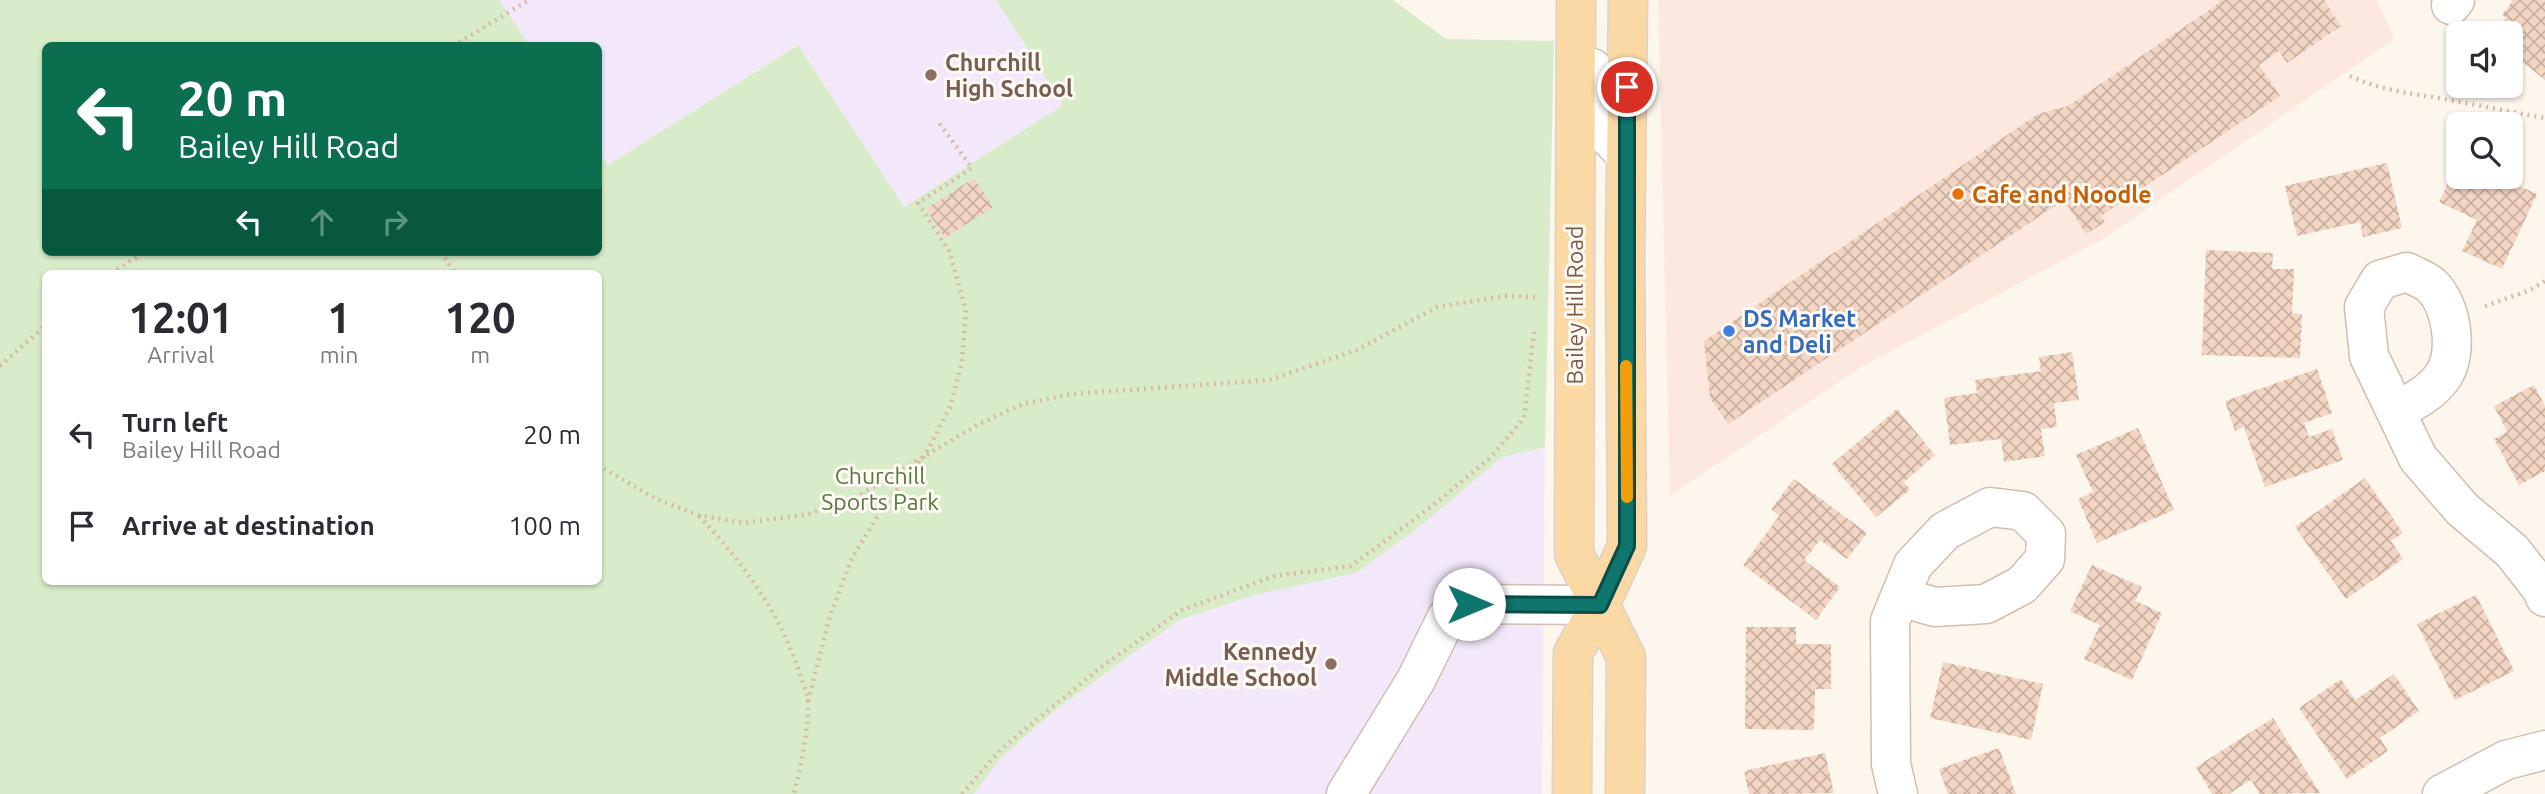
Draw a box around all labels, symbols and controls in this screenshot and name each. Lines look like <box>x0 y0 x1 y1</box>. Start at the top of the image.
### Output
map controls <box>2446 21 2523 189</box>
button: sound <box>2446 21 2523 98</box>
place label: Churchill High School <box>945 50 1073 101</box>
pin <box>1597 57 1657 117</box>
marker: Churchill High School <box>923 67 939 83</box>
icon: arrive <box>1608 68 1646 106</box>
icon: left <box>63 70 154 161</box>
text: 20 m <box>178 70 287 125</box>
button: search <box>2446 112 2523 189</box>
text: Bailey Hill Road <box>178 128 399 164</box>
place label: Cafe and Noodle <box>1972 182 2151 207</box>
marker: Cafe and Noodle <box>1950 186 1966 202</box>
icon: left <box>230 203 268 241</box>
icon: ahead <box>303 203 341 241</box>
icon: right <box>376 203 414 241</box>
street label: Bailey Hill Road <box>1562 225 1587 385</box>
text: 12:01 <box>128 294 233 341</box>
text: 1 <box>327 294 351 341</box>
text: 120 <box>445 294 516 341</box>
place label: DS Market and Deli <box>1743 306 1856 357</box>
marker: DS Market and Deli <box>1721 323 1737 339</box>
text: Arrival <box>147 342 214 367</box>
text: min <box>320 342 358 367</box>
text: m <box>470 342 490 367</box>
text: Turn left <box>122 408 228 437</box>
icon: left <box>63 416 101 454</box>
text: 20 m <box>523 420 581 449</box>
text: Bailey Hill Road <box>122 437 281 462</box>
park label: Churchill Sports Park <box>821 463 939 514</box>
icon: arrive <box>63 507 101 545</box>
text: Arrive at destination <box>122 511 375 540</box>
text: 100 m <box>509 511 581 540</box>
position arrow <box>1432 567 1506 641</box>
place label: Kennedy Middle School <box>1164 639 1317 690</box>
marker: Kennedy Middle School <box>1323 656 1339 672</box>

